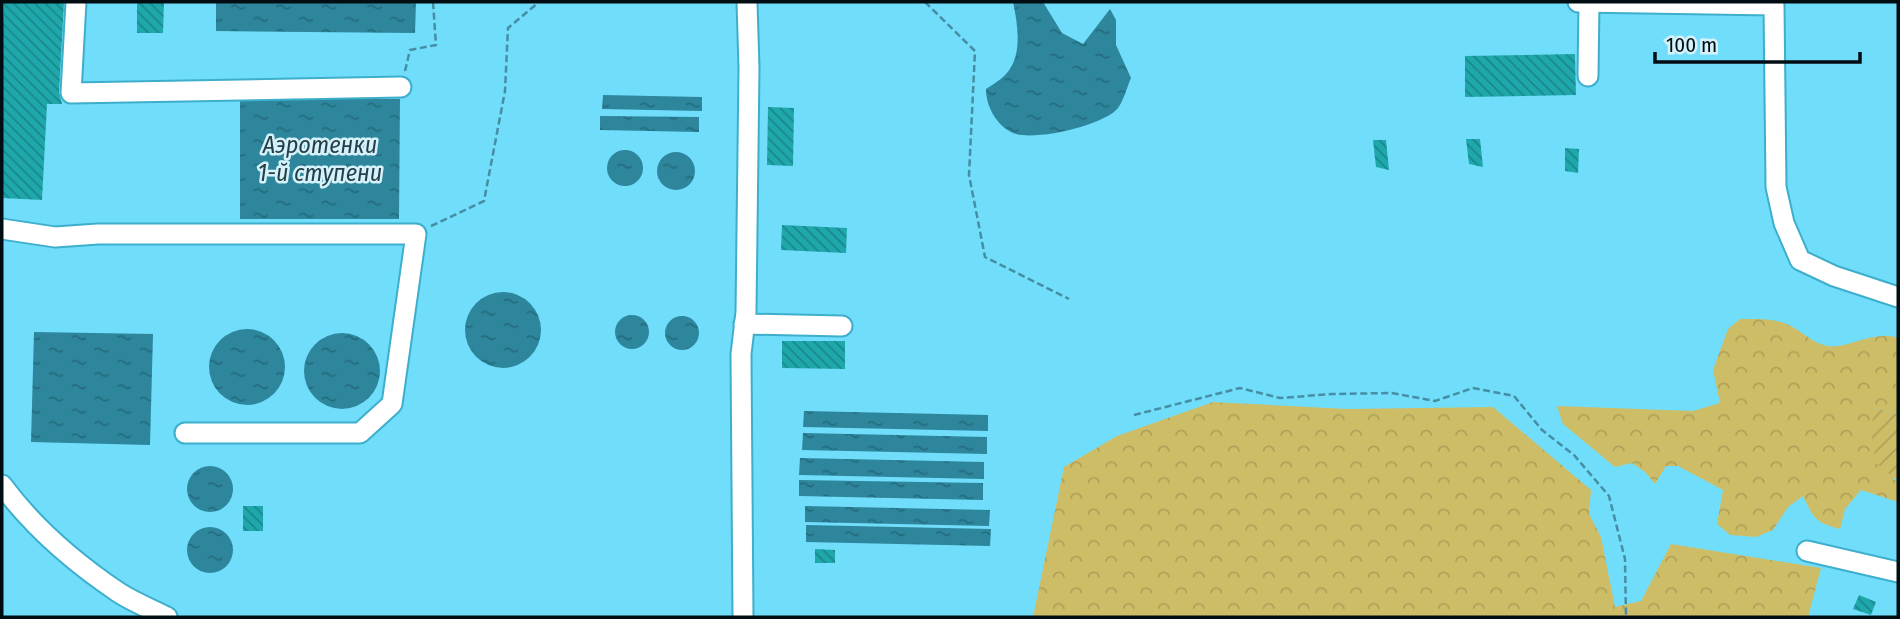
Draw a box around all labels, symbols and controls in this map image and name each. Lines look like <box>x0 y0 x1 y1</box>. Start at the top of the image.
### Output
scale bar <box>1655 21 1860 65</box>
text: 100 m <box>1666 32 1717 58</box>
water label: Аэротенки 1-й ступени <box>258 131 382 187</box>

